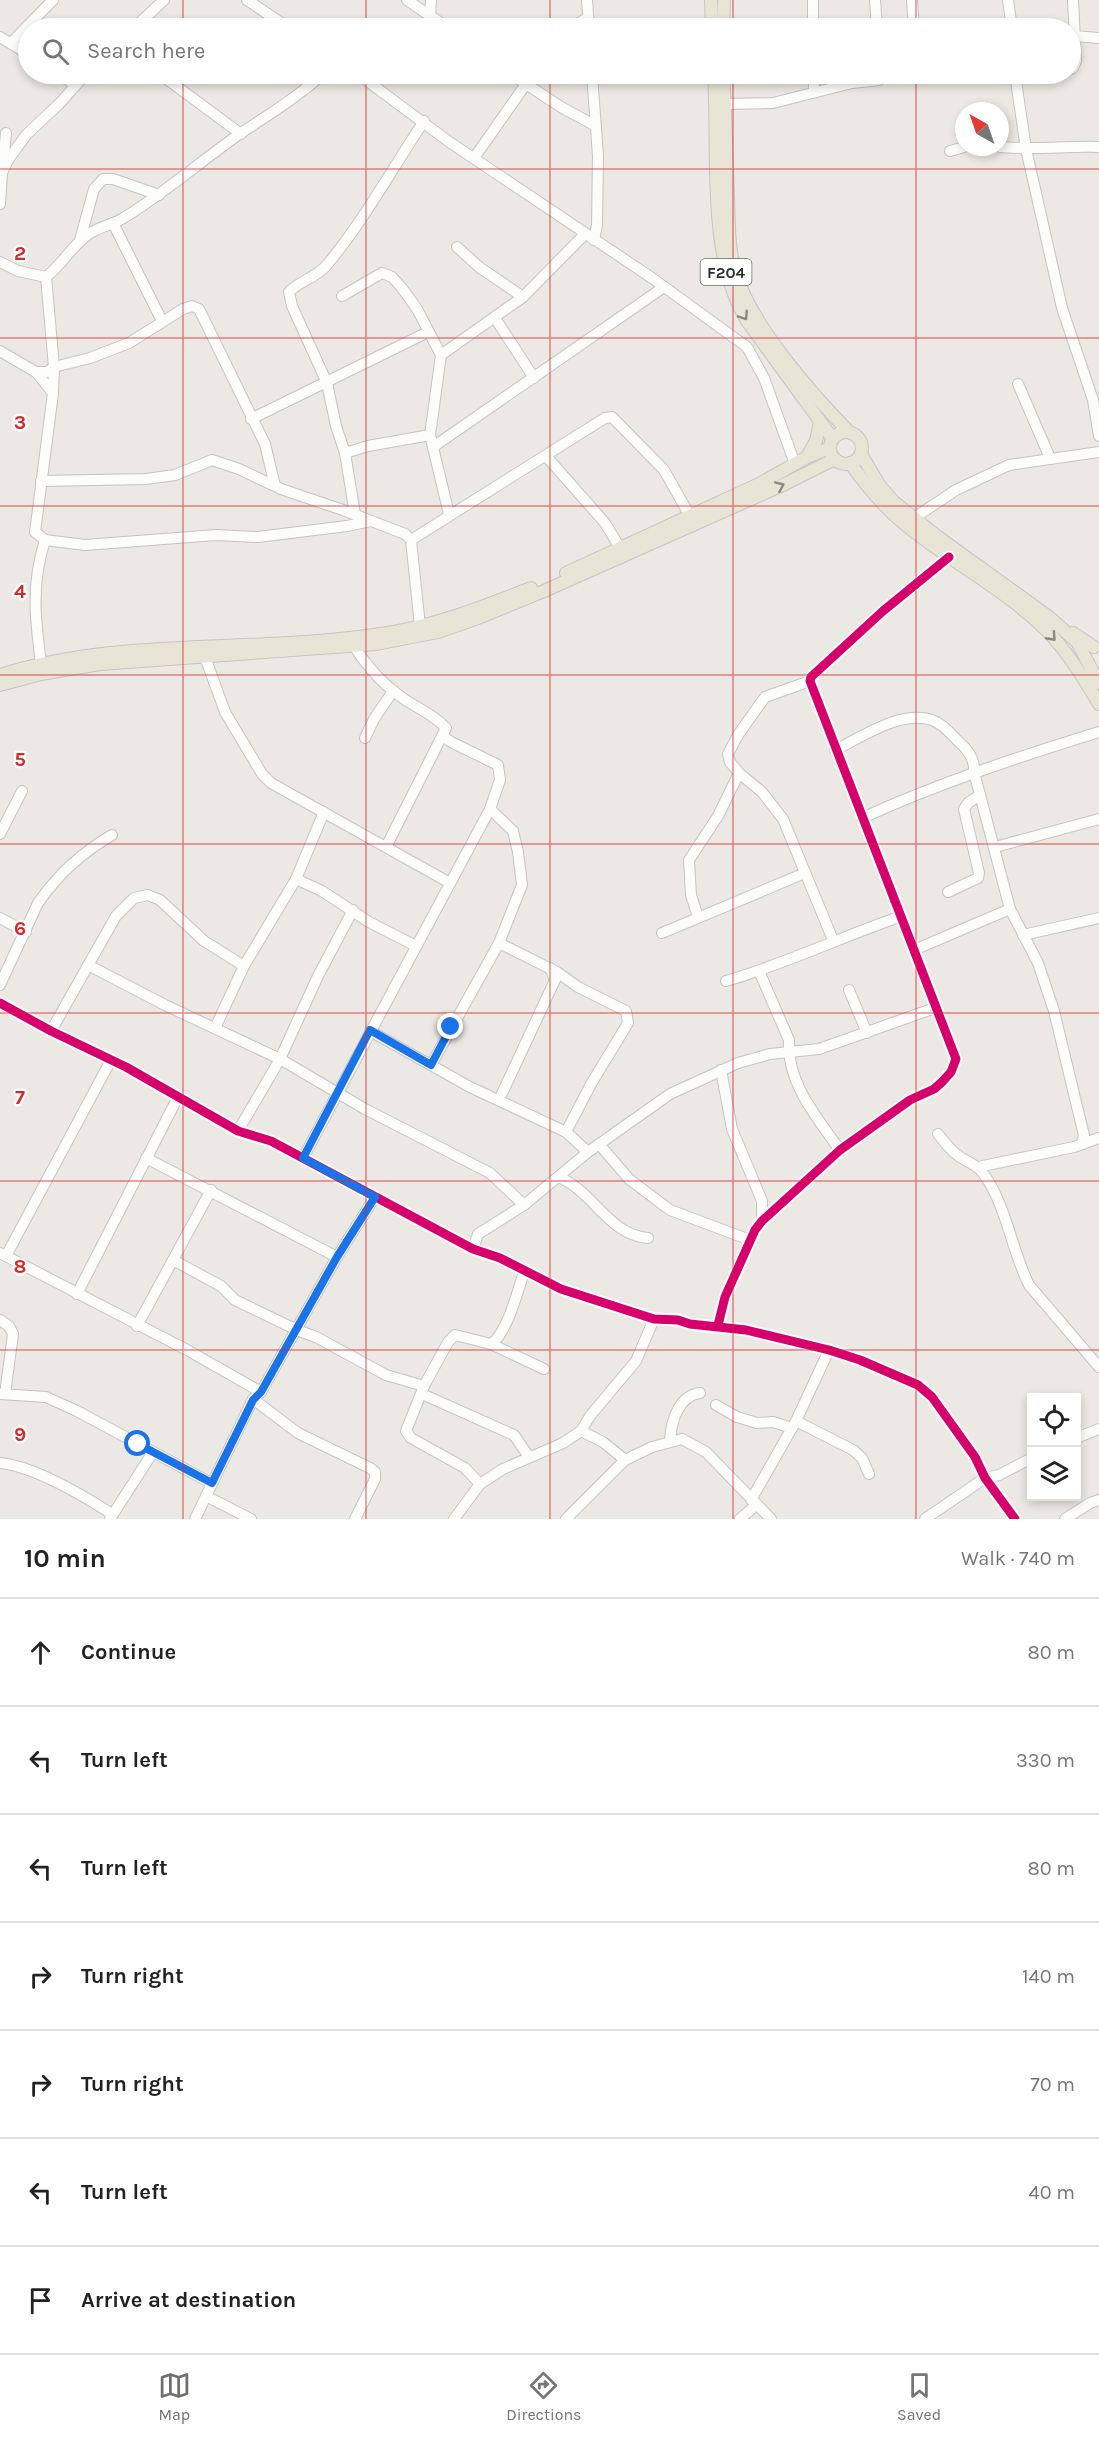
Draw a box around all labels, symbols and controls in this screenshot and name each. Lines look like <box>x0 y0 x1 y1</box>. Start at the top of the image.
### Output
search box <box>18 18 1081 84</box>
icon: search <box>39 35 72 68</box>
text: Search here <box>87 38 205 64</box>
north arrow <box>955 102 1009 156</box>
text: 2 <box>14 242 26 265</box>
road number: F204 <box>700 259 752 285</box>
one-way arrow <box>737 310 749 320</box>
text: 3 <box>14 411 26 434</box>
one-way arrow <box>774 482 785 494</box>
text: 4 <box>14 580 26 603</box>
one-way arrow <box>1045 630 1056 641</box>
text: 5 <box>14 748 26 771</box>
text: 6 <box>14 917 26 940</box>
route end <box>437 1013 463 1039</box>
text: 7 <box>15 1086 25 1109</box>
text: 8 <box>14 1255 26 1278</box>
map controls <box>1027 1393 1081 1501</box>
button: locate <box>1027 1393 1081 1447</box>
text: 9 <box>14 1423 26 1446</box>
route start <box>124 1430 150 1456</box>
button: layers <box>1027 1447 1081 1501</box>
text: 10 min <box>24 1543 106 1574</box>
text: Walk · 740 m <box>961 1547 1075 1570</box>
icon: ahead <box>24 1636 57 1669</box>
text: Continue <box>81 1639 176 1665</box>
text: 80 m <box>1027 1641 1075 1664</box>
icon: left <box>24 1744 57 1777</box>
text: Turn left <box>81 1747 168 1773</box>
text: 330 m <box>1016 1749 1075 1772</box>
icon: left <box>24 1852 57 1885</box>
text: Turn left <box>81 1855 168 1881</box>
text: 80 m <box>1027 1857 1075 1880</box>
icon: right <box>24 1960 57 1993</box>
text: Turn right <box>81 1963 184 1989</box>
text: 140 m <box>1022 1965 1075 1988</box>
icon: right <box>24 2068 57 2101</box>
text: Turn right <box>81 2071 184 2097</box>
text: 70 m <box>1030 2073 1075 2096</box>
icon: left <box>24 2176 57 2209</box>
text: Turn left <box>81 2179 168 2205</box>
text: 40 m <box>1029 2181 1075 2204</box>
icon: arrive <box>24 2284 57 2317</box>
text: Arrive at destination <box>81 2287 296 2313</box>
tab: Map <box>158 2369 191 2424</box>
tab: Directions <box>506 2369 581 2424</box>
tab: Saved <box>897 2369 941 2424</box>

